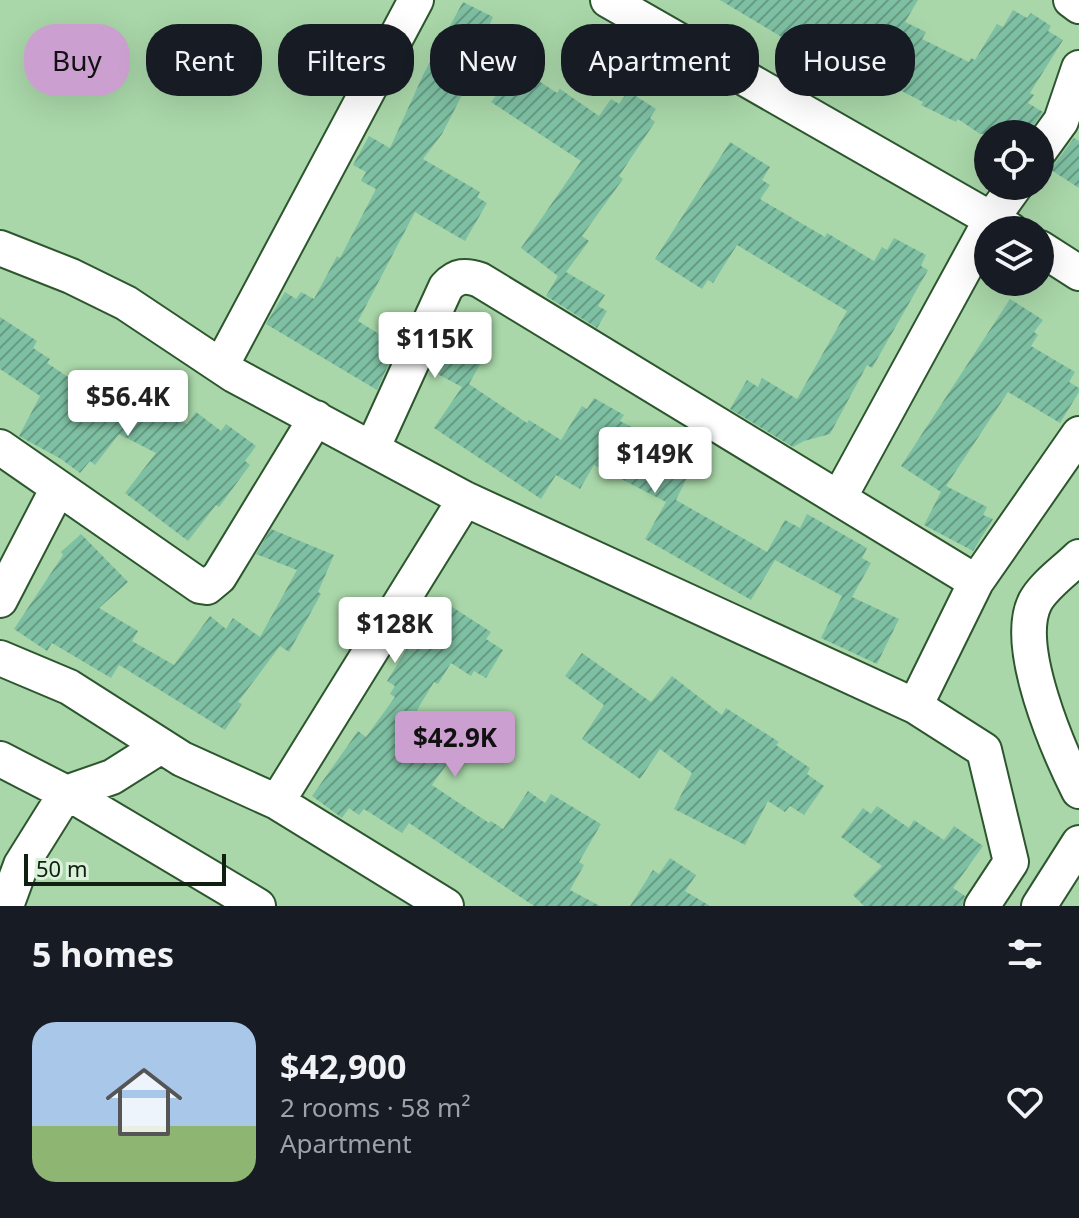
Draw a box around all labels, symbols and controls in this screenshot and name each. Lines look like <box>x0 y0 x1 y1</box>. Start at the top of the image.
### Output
chip: Buy <box>24 24 130 96</box>
chip: Rent <box>146 24 262 96</box>
chip: Filters <box>278 24 414 96</box>
chip: New <box>430 24 545 96</box>
chip: Apartment <box>561 24 759 96</box>
chip: House <box>775 24 915 96</box>
map controls <box>974 120 1054 296</box>
button: locate <box>974 120 1054 200</box>
button: layers <box>974 216 1054 296</box>
pin: $115K <box>379 312 491 380</box>
text: $115K <box>397 320 473 356</box>
pin: $56.4K <box>63 370 193 438</box>
text: $56.4K <box>86 378 170 414</box>
pin: $149K <box>599 427 711 495</box>
text: $149K <box>617 435 693 471</box>
pin: $128K <box>339 597 451 665</box>
text: $128K <box>357 605 433 641</box>
pin: $42.9K <box>390 711 520 779</box>
text: $42.9K <box>413 719 497 755</box>
scale bar <box>24 850 226 886</box>
text: 50 m <box>36 853 87 883</box>
text: 5 homes <box>32 931 174 977</box>
icon: filters <box>1003 932 1047 976</box>
text: $42,900 <box>280 1043 406 1089</box>
icon: home <box>96 1054 192 1150</box>
icon: heart <box>1003 1080 1047 1124</box>
text: 2 rooms · 58 m² <box>280 1089 470 1125</box>
text: Apartment <box>280 1125 412 1161</box>

